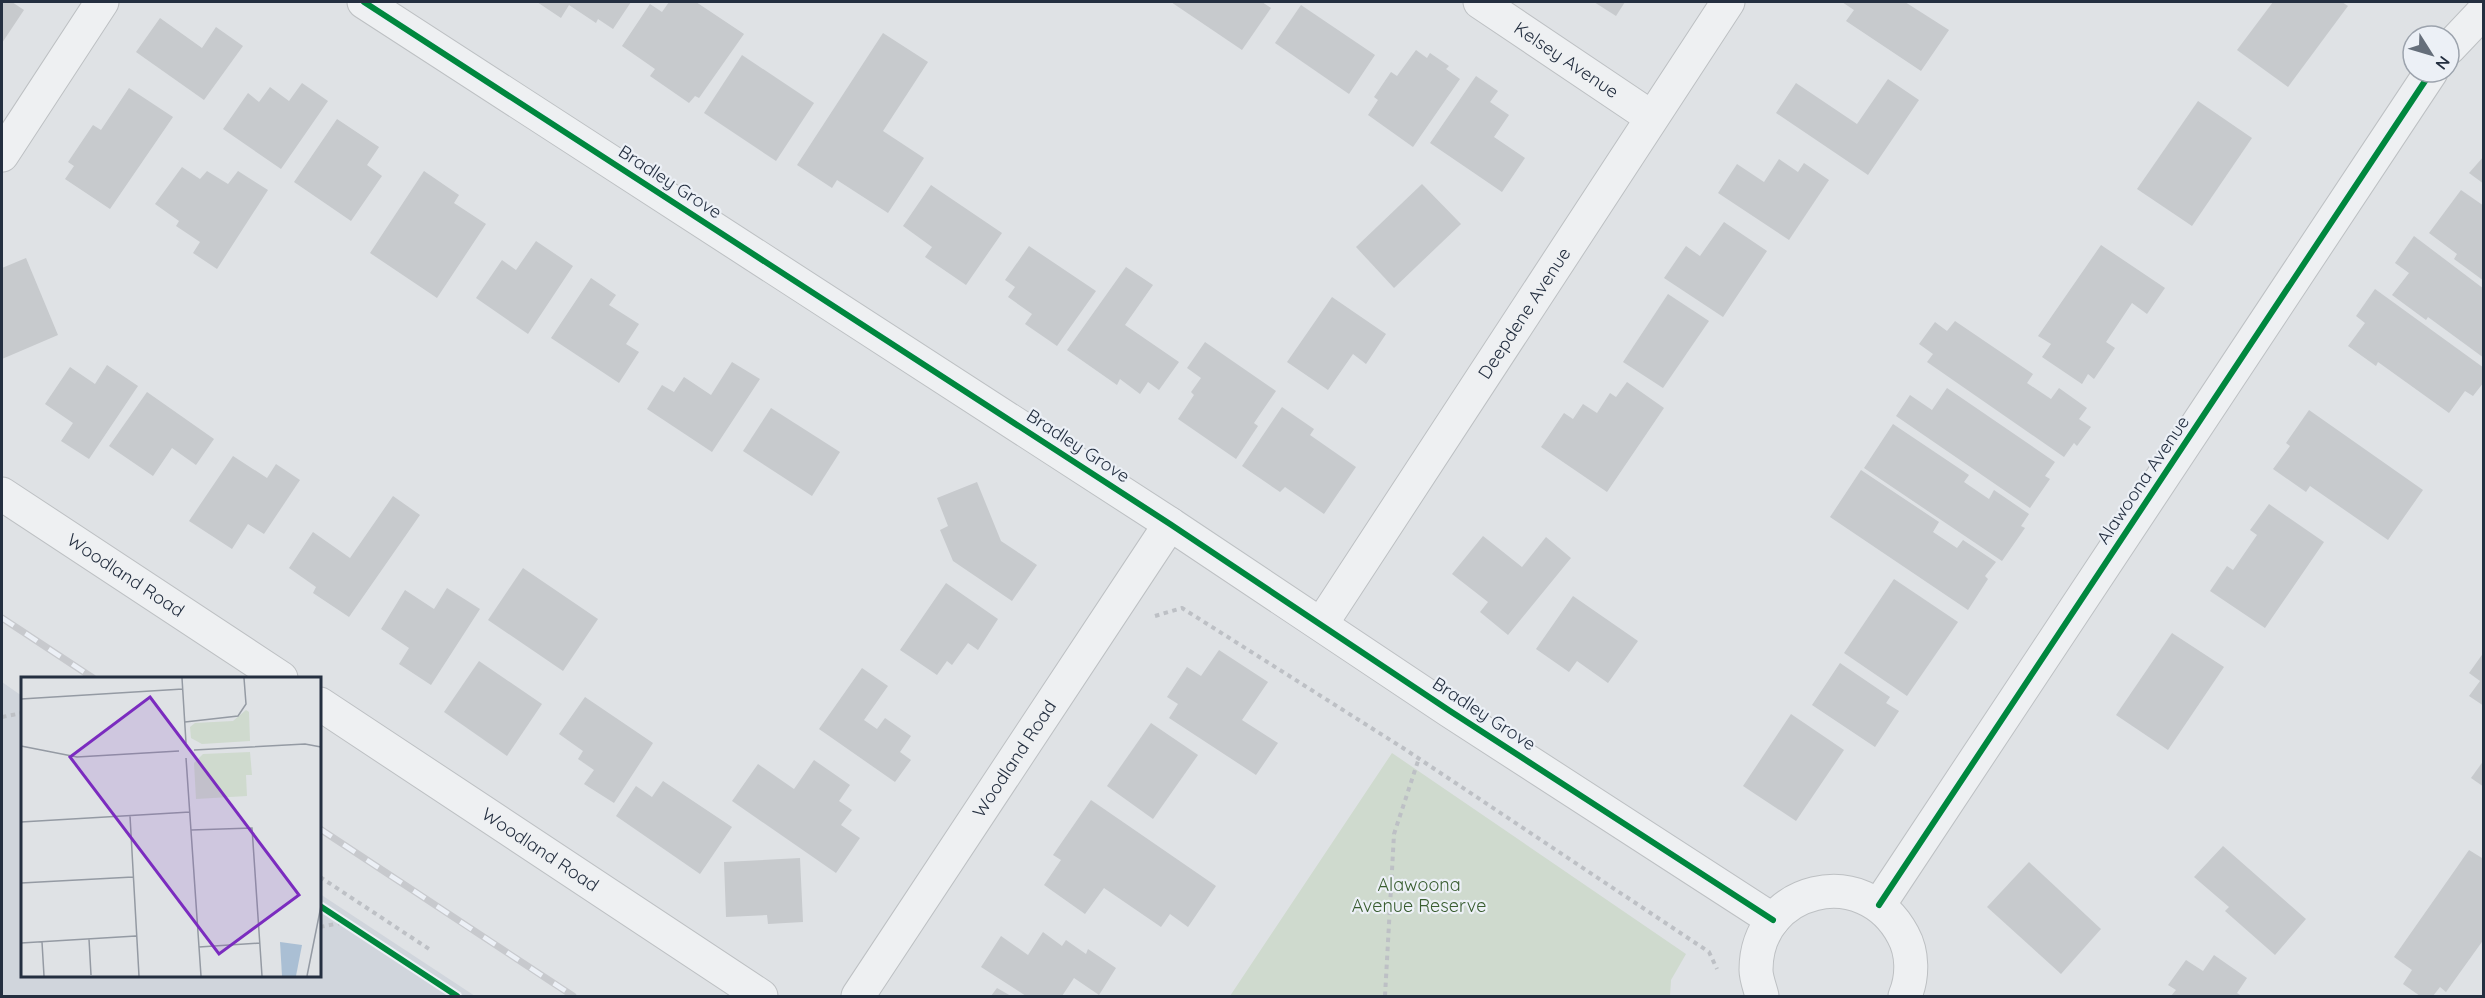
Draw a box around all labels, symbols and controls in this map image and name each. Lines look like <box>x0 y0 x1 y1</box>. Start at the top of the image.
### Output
street label: Kelsey Avenue <box>1510 16 1623 103</box>
north arrow <box>2401 24 2461 84</box>
text: N <box>2431 52 2455 74</box>
street label: Bradley Grove <box>614 140 726 224</box>
street label: Deepdene Avenue <box>1473 243 1575 383</box>
street label: Bradley Grove <box>1022 404 1134 488</box>
street label: Alawoona Avenue <box>2091 411 2194 548</box>
street label: Woodland Road <box>63 528 189 622</box>
street label: Bradley Grove <box>1428 672 1540 756</box>
inset map <box>21 677 321 977</box>
street label: Woodland Road <box>967 696 1061 822</box>
street label: Woodland Road <box>477 802 603 896</box>
park label: Alawoona Avenue Reserve <box>1352 873 1486 917</box>

